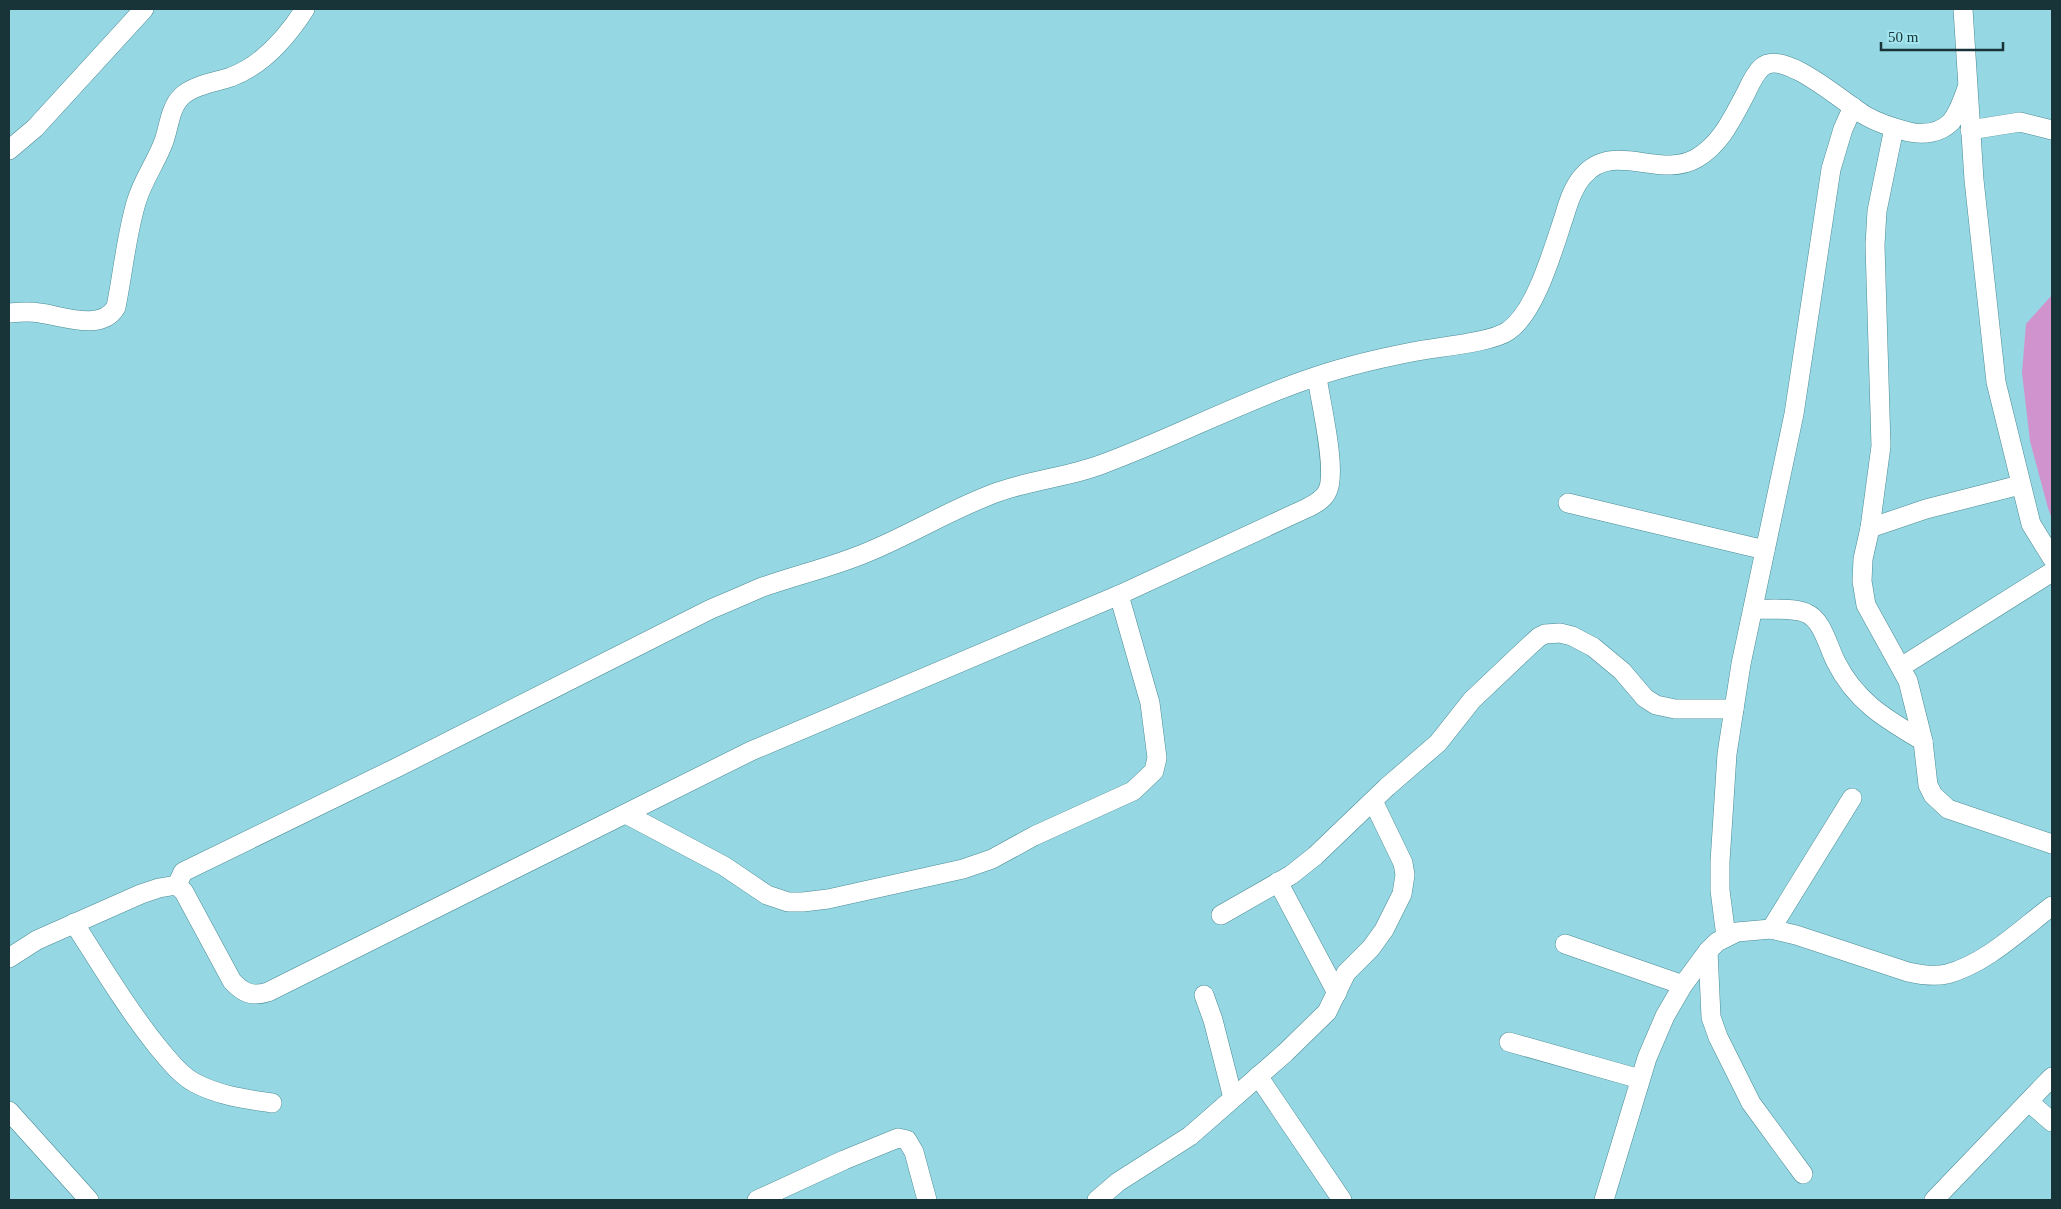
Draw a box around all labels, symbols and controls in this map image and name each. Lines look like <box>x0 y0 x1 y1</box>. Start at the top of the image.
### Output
scale bar <box>1881 20 2004 52</box>
text: 50 m <box>1888 29 1919 45</box>

